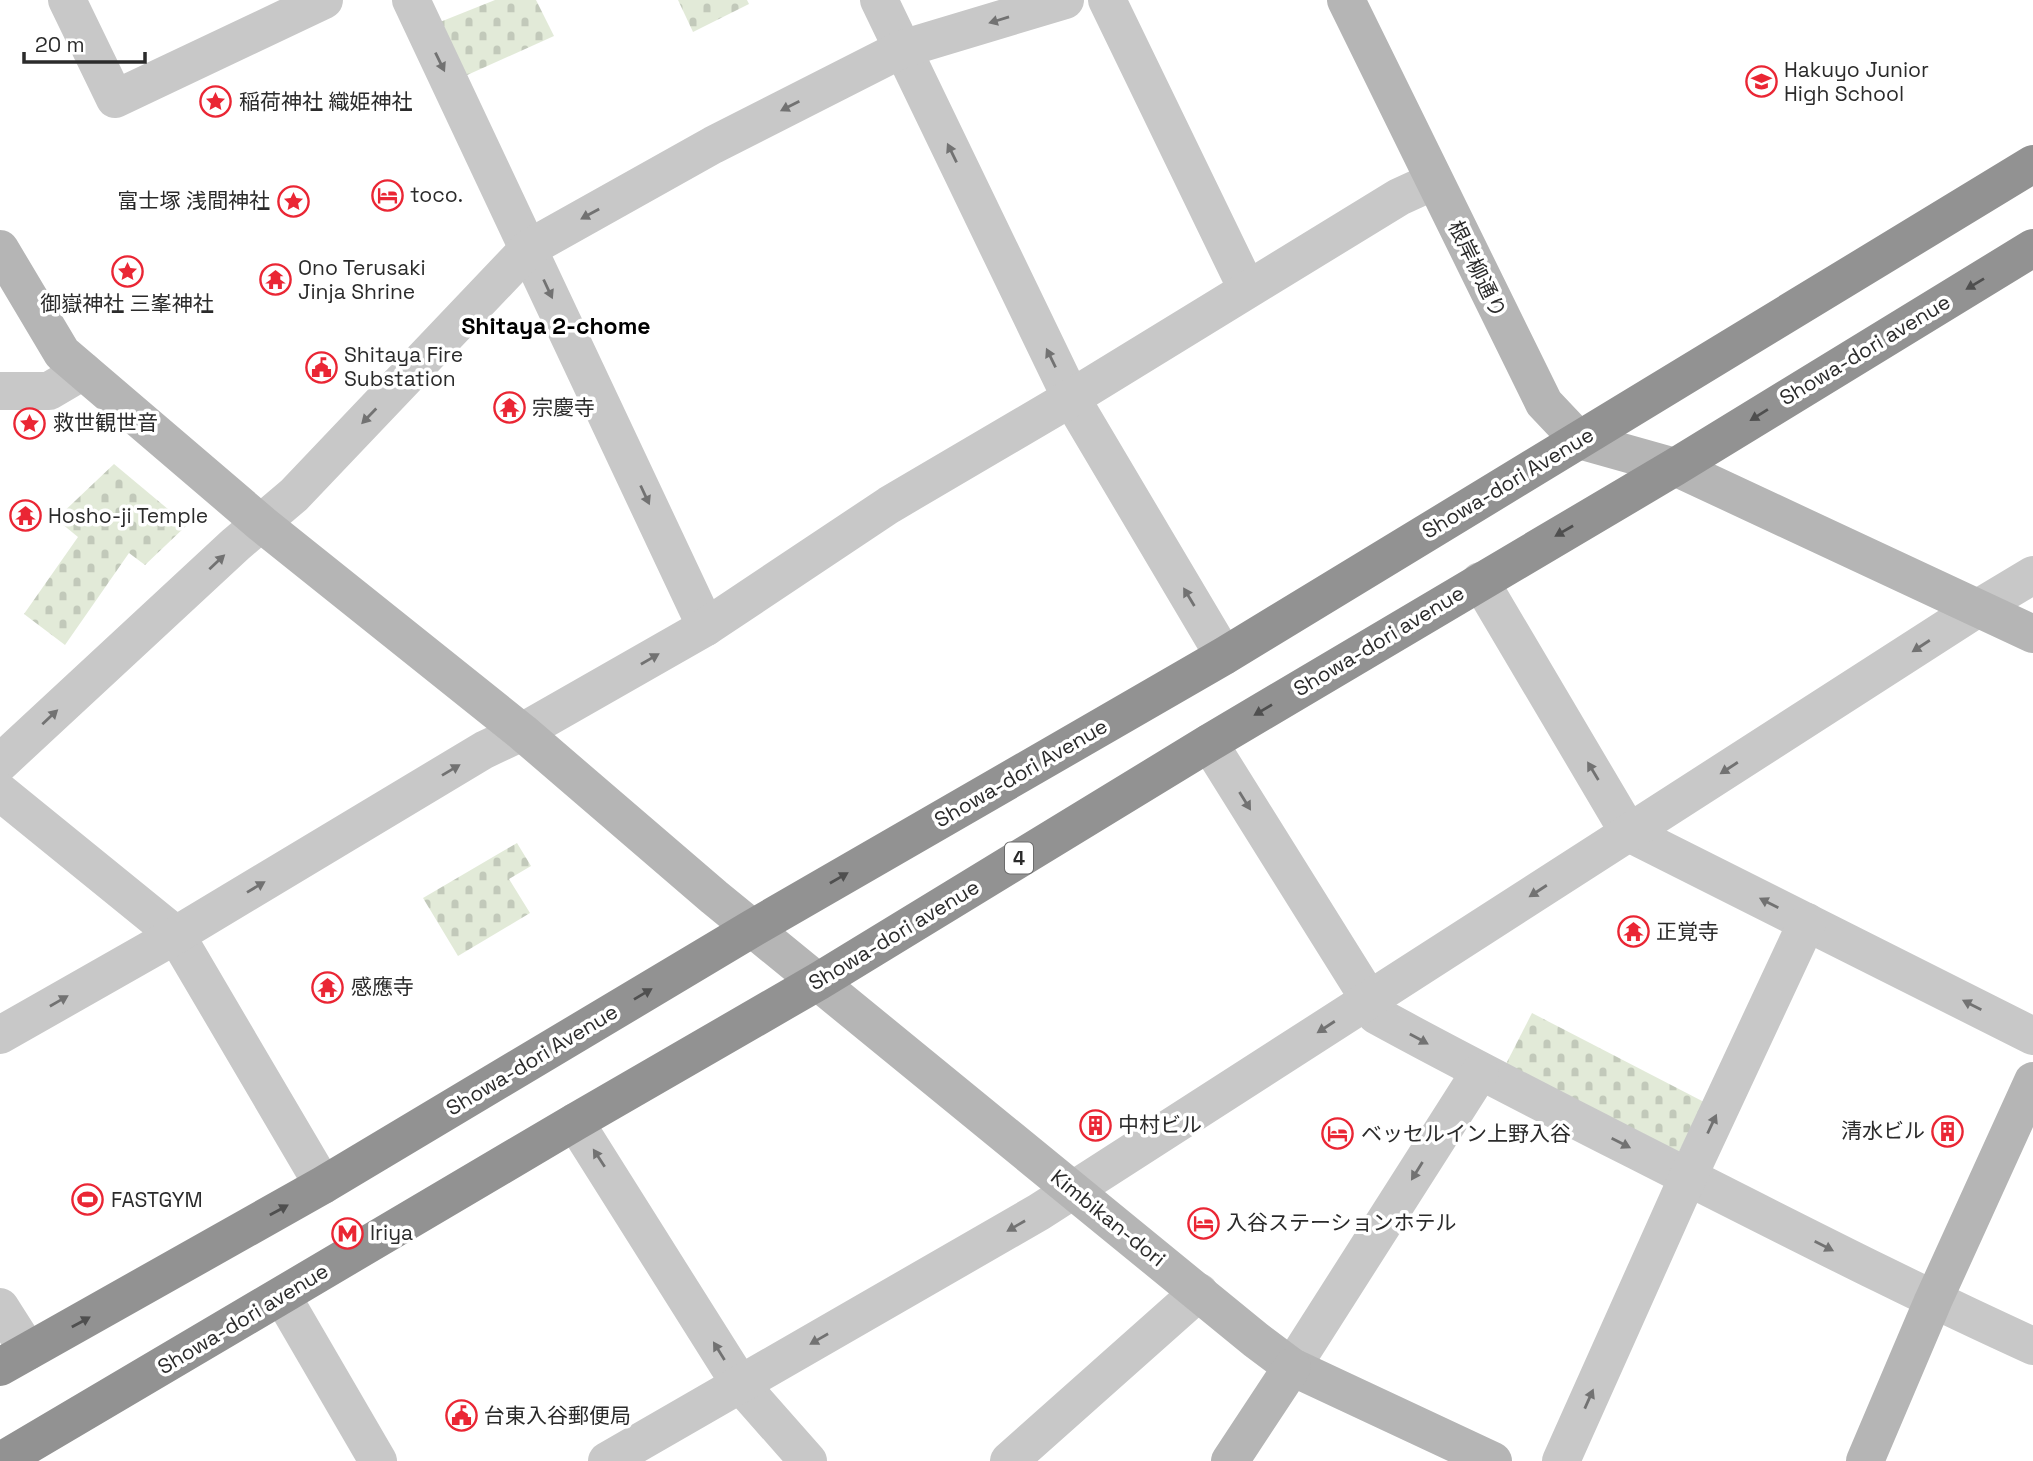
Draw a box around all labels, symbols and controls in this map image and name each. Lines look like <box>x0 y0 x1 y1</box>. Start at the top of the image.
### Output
one-way arrow <box>989 15 1010 25</box>
scale bar <box>24 21 145 65</box>
text: 20 m <box>35 31 85 58</box>
one-way arrow <box>434 52 446 72</box>
place label: Hakuyo Junior High School <box>1784 56 1929 107</box>
school or university icon: Hakuyo Junior High School <box>1744 65 1778 99</box>
place icon: 稲荷神社 織姫神社 <box>199 85 233 119</box>
place label: 稲荷神社 織姫神社 <box>239 88 412 115</box>
one-way arrow <box>780 101 800 112</box>
one-way arrow <box>947 143 958 163</box>
hotel icon: toco. <box>370 178 404 212</box>
place label: toco. <box>410 181 463 208</box>
place icon: 富士塚 浅間神社 <box>276 184 310 218</box>
place label: 富士塚 浅間神社 <box>118 187 270 214</box>
one-way arrow <box>580 208 600 220</box>
street label: 根岸柳通り <box>1442 216 1513 322</box>
place label: Ono Terusaki Jinja Shrine <box>298 254 426 305</box>
place icon: 御嶽神社 三峯神社 <box>110 255 144 289</box>
temple icon: Ono Terusaki Jinja Shrine <box>258 263 292 297</box>
one-way arrow <box>1965 278 1984 290</box>
one-way arrow <box>542 279 554 299</box>
street label: Showa-dori avenue <box>1774 288 1955 411</box>
place label: 御嶽神社 三峯神社 <box>40 290 214 317</box>
district label: Shitaya 2-chome <box>461 311 651 341</box>
place label: Shitaya Fire Substation <box>344 341 463 392</box>
one-way arrow <box>1046 348 1057 368</box>
public building icon: Shitaya Fire Substation <box>304 350 338 384</box>
temple icon: 宗慶寺 <box>492 391 526 425</box>
place label: 宗慶寺 <box>532 394 595 421</box>
place icon: 救世観世音 <box>13 406 47 440</box>
one-way arrow <box>362 407 378 424</box>
one-way arrow <box>1750 408 1769 421</box>
place label: 救世観世音 <box>53 409 158 436</box>
street label: Showa-dori Avenue <box>1417 421 1598 544</box>
one-way arrow <box>639 485 651 505</box>
temple icon: Hosho-ji Temple <box>8 499 42 533</box>
place label: Hosho-ji Temple <box>48 502 208 529</box>
one-way arrow <box>1555 525 1574 538</box>
one-way arrow <box>208 554 226 570</box>
street label: Showa-dori avenue <box>1288 579 1469 702</box>
one-way arrow <box>1183 588 1196 607</box>
one-way arrow <box>1911 639 1931 652</box>
one-way arrow <box>640 653 660 665</box>
one-way arrow <box>1254 704 1273 717</box>
one-way arrow <box>41 709 58 725</box>
street label: Showa-dori Avenue <box>929 712 1112 833</box>
one-way arrow <box>1586 762 1599 781</box>
one-way arrow <box>1720 762 1739 775</box>
one-way arrow <box>442 764 461 776</box>
one-way arrow <box>1239 791 1252 810</box>
road number: 4 <box>1005 842 1033 874</box>
street label: Showa-dori avenue <box>803 873 984 996</box>
one-way arrow <box>829 873 849 885</box>
one-way arrow <box>246 880 265 893</box>
one-way arrow <box>1528 885 1548 898</box>
one-way arrow <box>1759 897 1779 908</box>
temple icon: 正覚寺 <box>1616 915 1650 949</box>
place label: 正覚寺 <box>1656 918 1719 945</box>
temple icon: 感應寺 <box>311 970 345 1004</box>
place label: 感應寺 <box>351 973 414 1000</box>
one-way arrow <box>634 988 653 1000</box>
one-way arrow <box>50 995 69 1007</box>
street label: Showa-dori Avenue <box>441 998 622 1121</box>
one-way arrow <box>1962 1000 1982 1011</box>
one-way arrow <box>1316 1021 1335 1034</box>
one-way arrow <box>1409 1033 1429 1045</box>
building icon: 中村ビル <box>1078 1108 1112 1142</box>
place label: 中村ビル <box>1118 1111 1202 1138</box>
one-way arrow <box>1707 1114 1718 1134</box>
building icon: 清水ビル <box>1931 1114 1965 1148</box>
hotel icon: ベッセルイン上野入谷 <box>1321 1117 1355 1151</box>
place label: 清水ビル <box>1841 1117 1925 1144</box>
place label: ベッセルイン上野入谷 <box>1361 1120 1571 1147</box>
one-way arrow <box>1611 1138 1631 1149</box>
one-way arrow <box>592 1148 605 1168</box>
one-way arrow <box>1411 1162 1424 1181</box>
street label: Kimbikan-dori <box>1045 1163 1171 1272</box>
sports icon: FASTGYM <box>71 1183 105 1217</box>
place label: FASTGYM <box>111 1186 203 1213</box>
one-way arrow <box>269 1204 289 1216</box>
hotel icon: 入谷ステーションホテル <box>1186 1206 1220 1240</box>
place label: 入谷ステーションホテル <box>1226 1209 1457 1236</box>
metro station icon: Iriya <box>330 1216 364 1250</box>
place label: Iriya <box>370 1219 413 1246</box>
one-way arrow <box>1006 1220 1025 1232</box>
one-way arrow <box>1814 1241 1834 1252</box>
street label: Showa-dori avenue <box>152 1257 333 1380</box>
one-way arrow <box>71 1316 90 1328</box>
one-way arrow <box>809 1333 828 1345</box>
one-way arrow <box>713 1341 726 1361</box>
one-way arrow <box>1584 1388 1595 1409</box>
public building icon: 台東入谷郵便局 <box>444 1399 478 1433</box>
place label: 台東入谷郵便局 <box>484 1402 631 1429</box>

